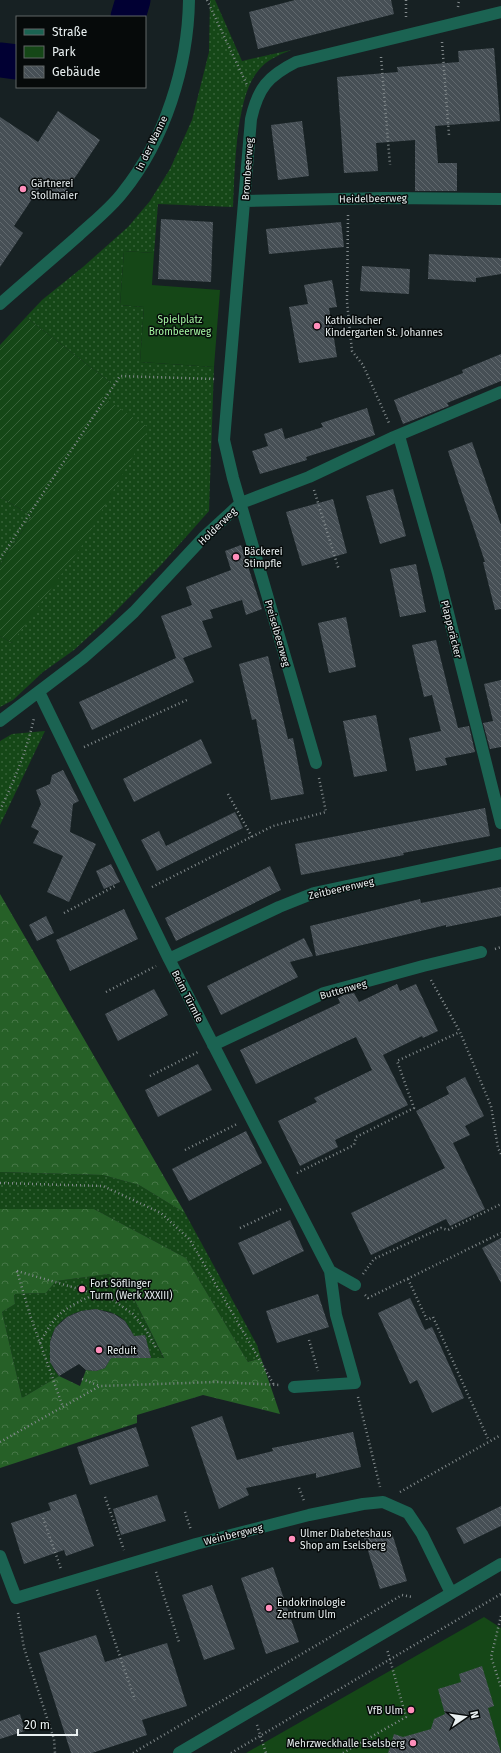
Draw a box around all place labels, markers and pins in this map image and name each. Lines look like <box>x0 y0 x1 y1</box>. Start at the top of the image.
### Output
place label: Gärtnerei Stollmaier <box>31 178 78 202</box>
marker: Gärtnerei Stollmaier <box>18 184 28 194</box>
place label: Katholischer Kindergarten St. Johannes <box>325 315 443 339</box>
marker: Katholischer Kindergarten St. Johannes <box>312 321 322 331</box>
place label: Bäckerei Stimpfle <box>244 546 283 570</box>
marker: Bäckerei Stimpfle <box>231 552 241 562</box>
place label: Fort Söflinger Turm (Werk XXXIII) <box>90 1278 172 1302</box>
marker: Fort Söflinger Turm (Werk XXXIII) <box>77 1284 87 1294</box>
marker: Reduit <box>94 1345 104 1355</box>
place label: Reduit <box>107 1345 137 1357</box>
place label: Ulmer Diabeteshaus Shop am Eselsberg <box>300 1528 392 1552</box>
marker: Ulmer Diabeteshaus Shop am Eselsberg <box>287 1534 297 1544</box>
place label: Endokrinologie Zentrum Ulm <box>277 1597 346 1621</box>
marker: Endokrinologie Zentrum Ulm <box>264 1603 274 1613</box>
place label: VfB Ulm <box>367 1705 403 1717</box>
marker: VfB Ulm <box>406 1705 416 1715</box>
place label: Mehrzweckhalle Eselsberg <box>287 1738 406 1750</box>
marker: Mehrzweckhalle Eselsberg <box>408 1738 418 1748</box>

